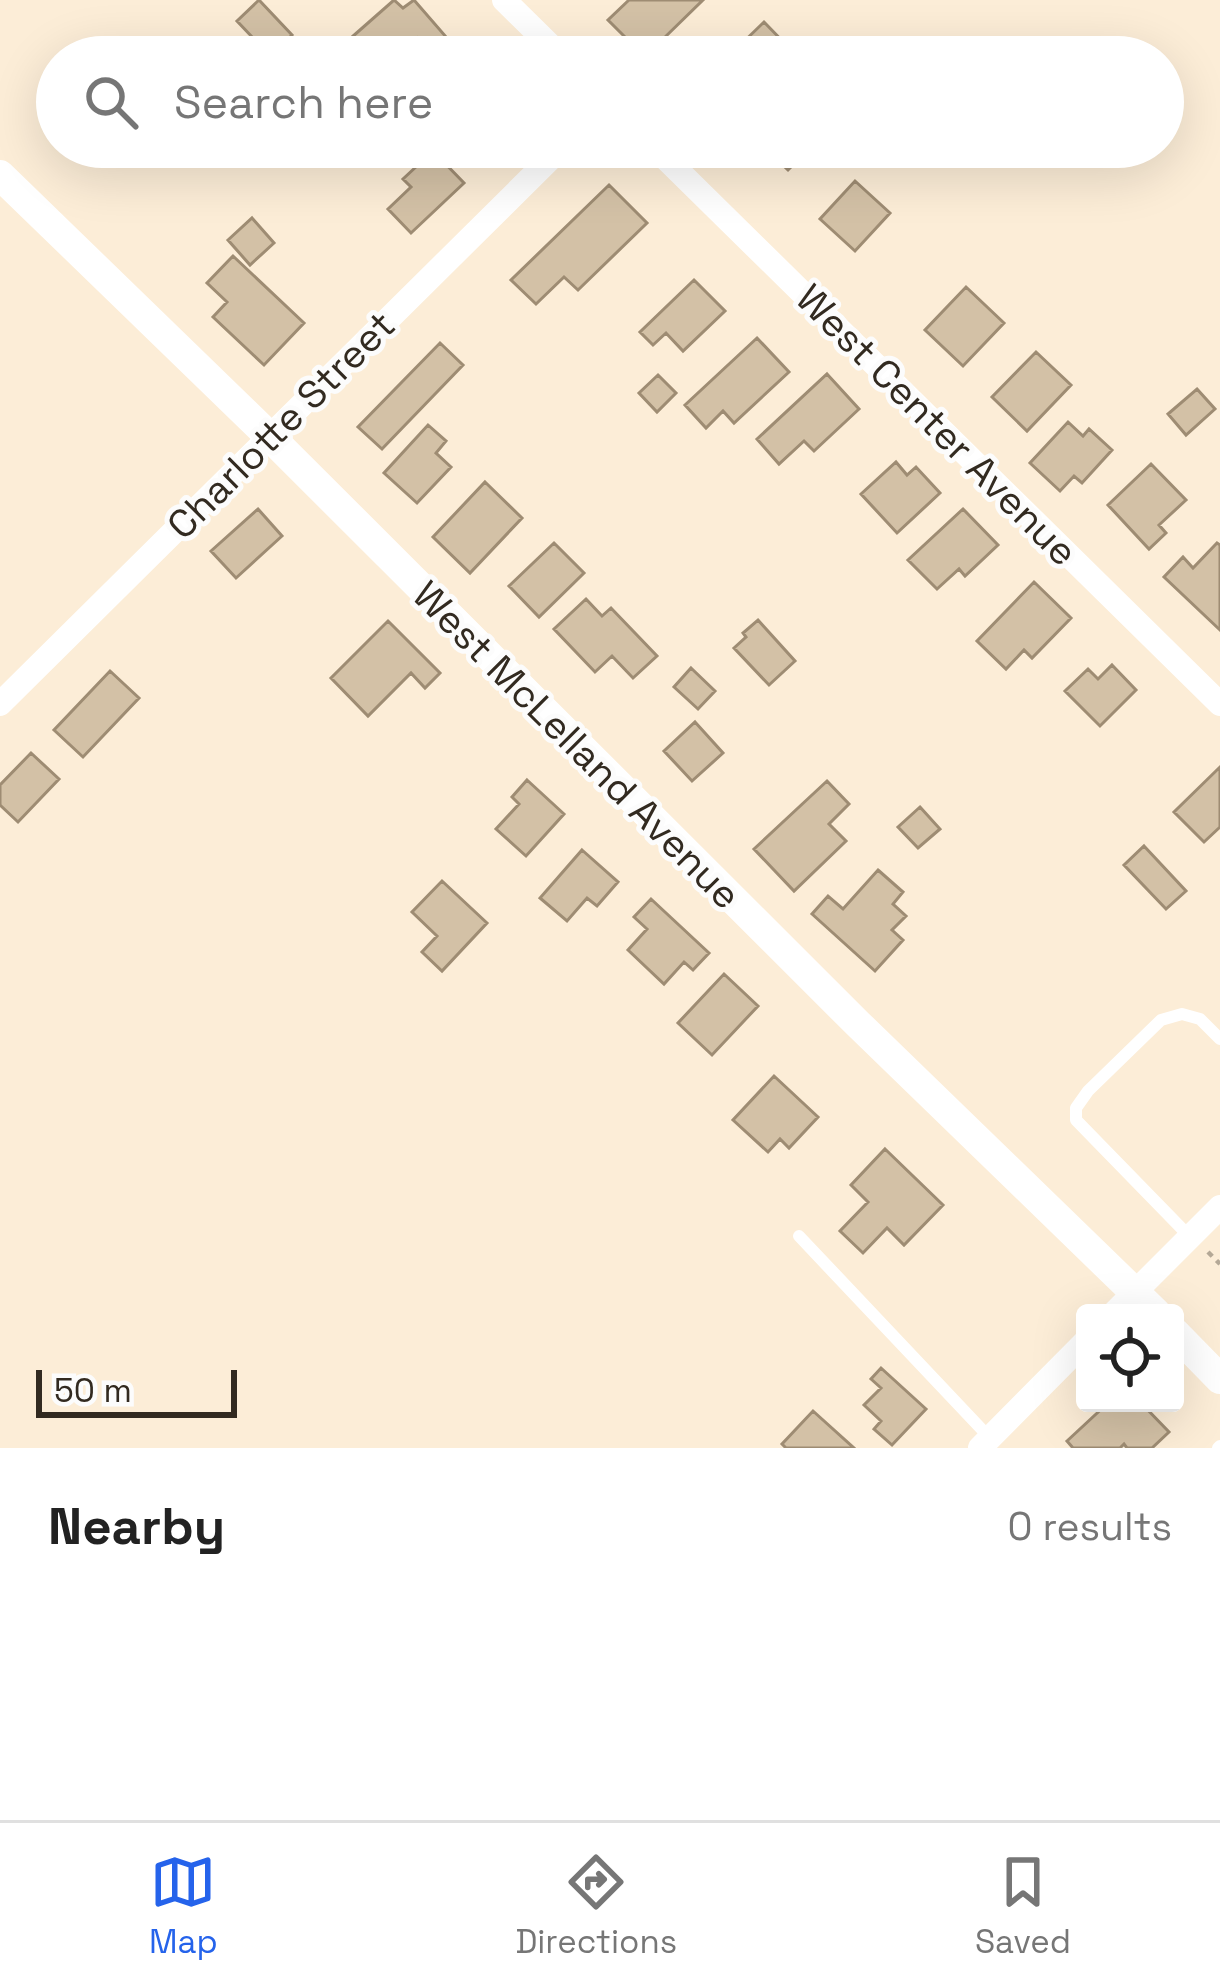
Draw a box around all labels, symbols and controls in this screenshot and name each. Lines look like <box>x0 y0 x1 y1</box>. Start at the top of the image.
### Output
search box <box>36 36 1184 168</box>
icon: search <box>78 69 144 135</box>
text: Search here <box>174 74 433 131</box>
street label: West Center Avenue <box>786 274 1088 576</box>
street label: Charlotte Street <box>157 301 405 549</box>
street label: West McLelland Avenue <box>403 571 751 919</box>
map controls <box>1076 1304 1184 1412</box>
button: locate <box>1076 1304 1184 1412</box>
scale bar <box>36 1364 237 1417</box>
text: 50 m <box>54 1370 132 1412</box>
text: Nearby <box>48 1494 225 1559</box>
text: 0 results <box>1007 1502 1172 1551</box>
tab: Map <box>149 1849 218 1963</box>
tab: Directions <box>515 1849 677 1963</box>
tab: Saved <box>975 1849 1071 1963</box>

